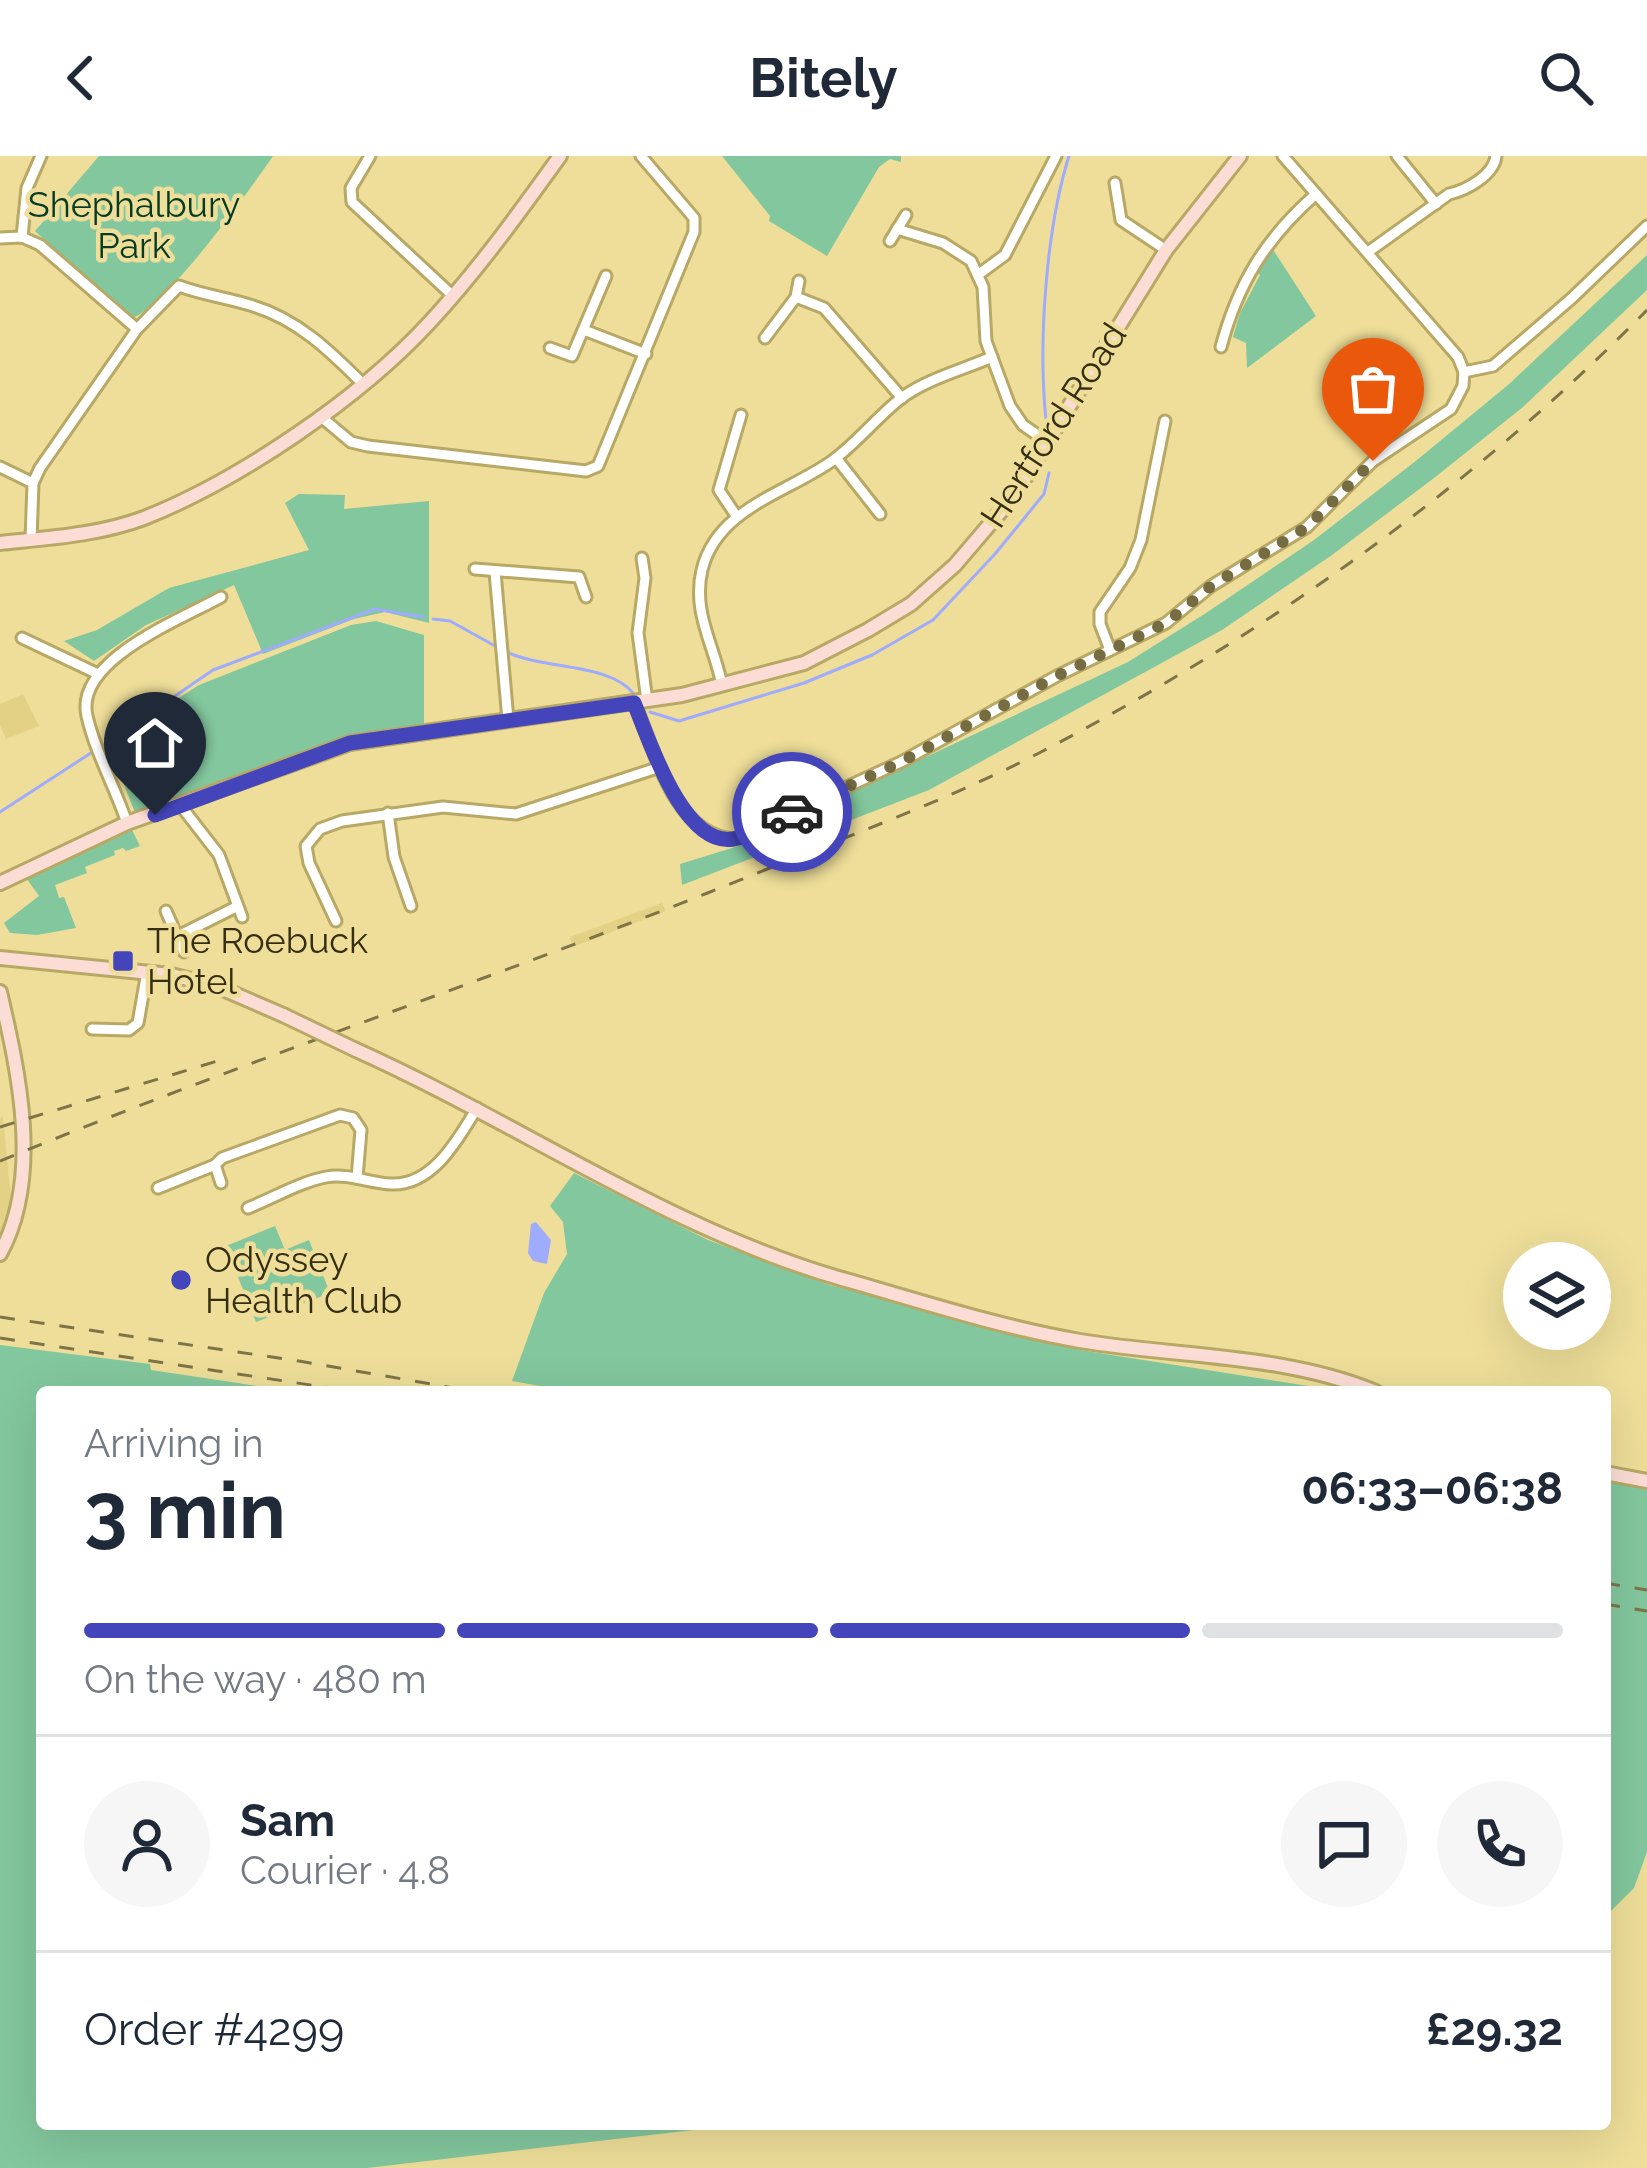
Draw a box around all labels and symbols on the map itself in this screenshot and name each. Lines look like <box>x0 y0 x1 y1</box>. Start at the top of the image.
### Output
park label: Shephalbury Park <box>28 183 240 266</box>
street label: Hertford Road <box>971 315 1135 535</box>
pin <box>1322 338 1424 461</box>
pin <box>104 692 206 815</box>
courier <box>732 752 852 872</box>
place label: The Roebuck Hotel <box>147 919 368 1002</box>
marker: The Roebuck Hotel <box>110 948 136 974</box>
place label: Odyssey Health Club <box>205 1238 402 1321</box>
marker: Odyssey Health Club <box>168 1267 194 1293</box>

